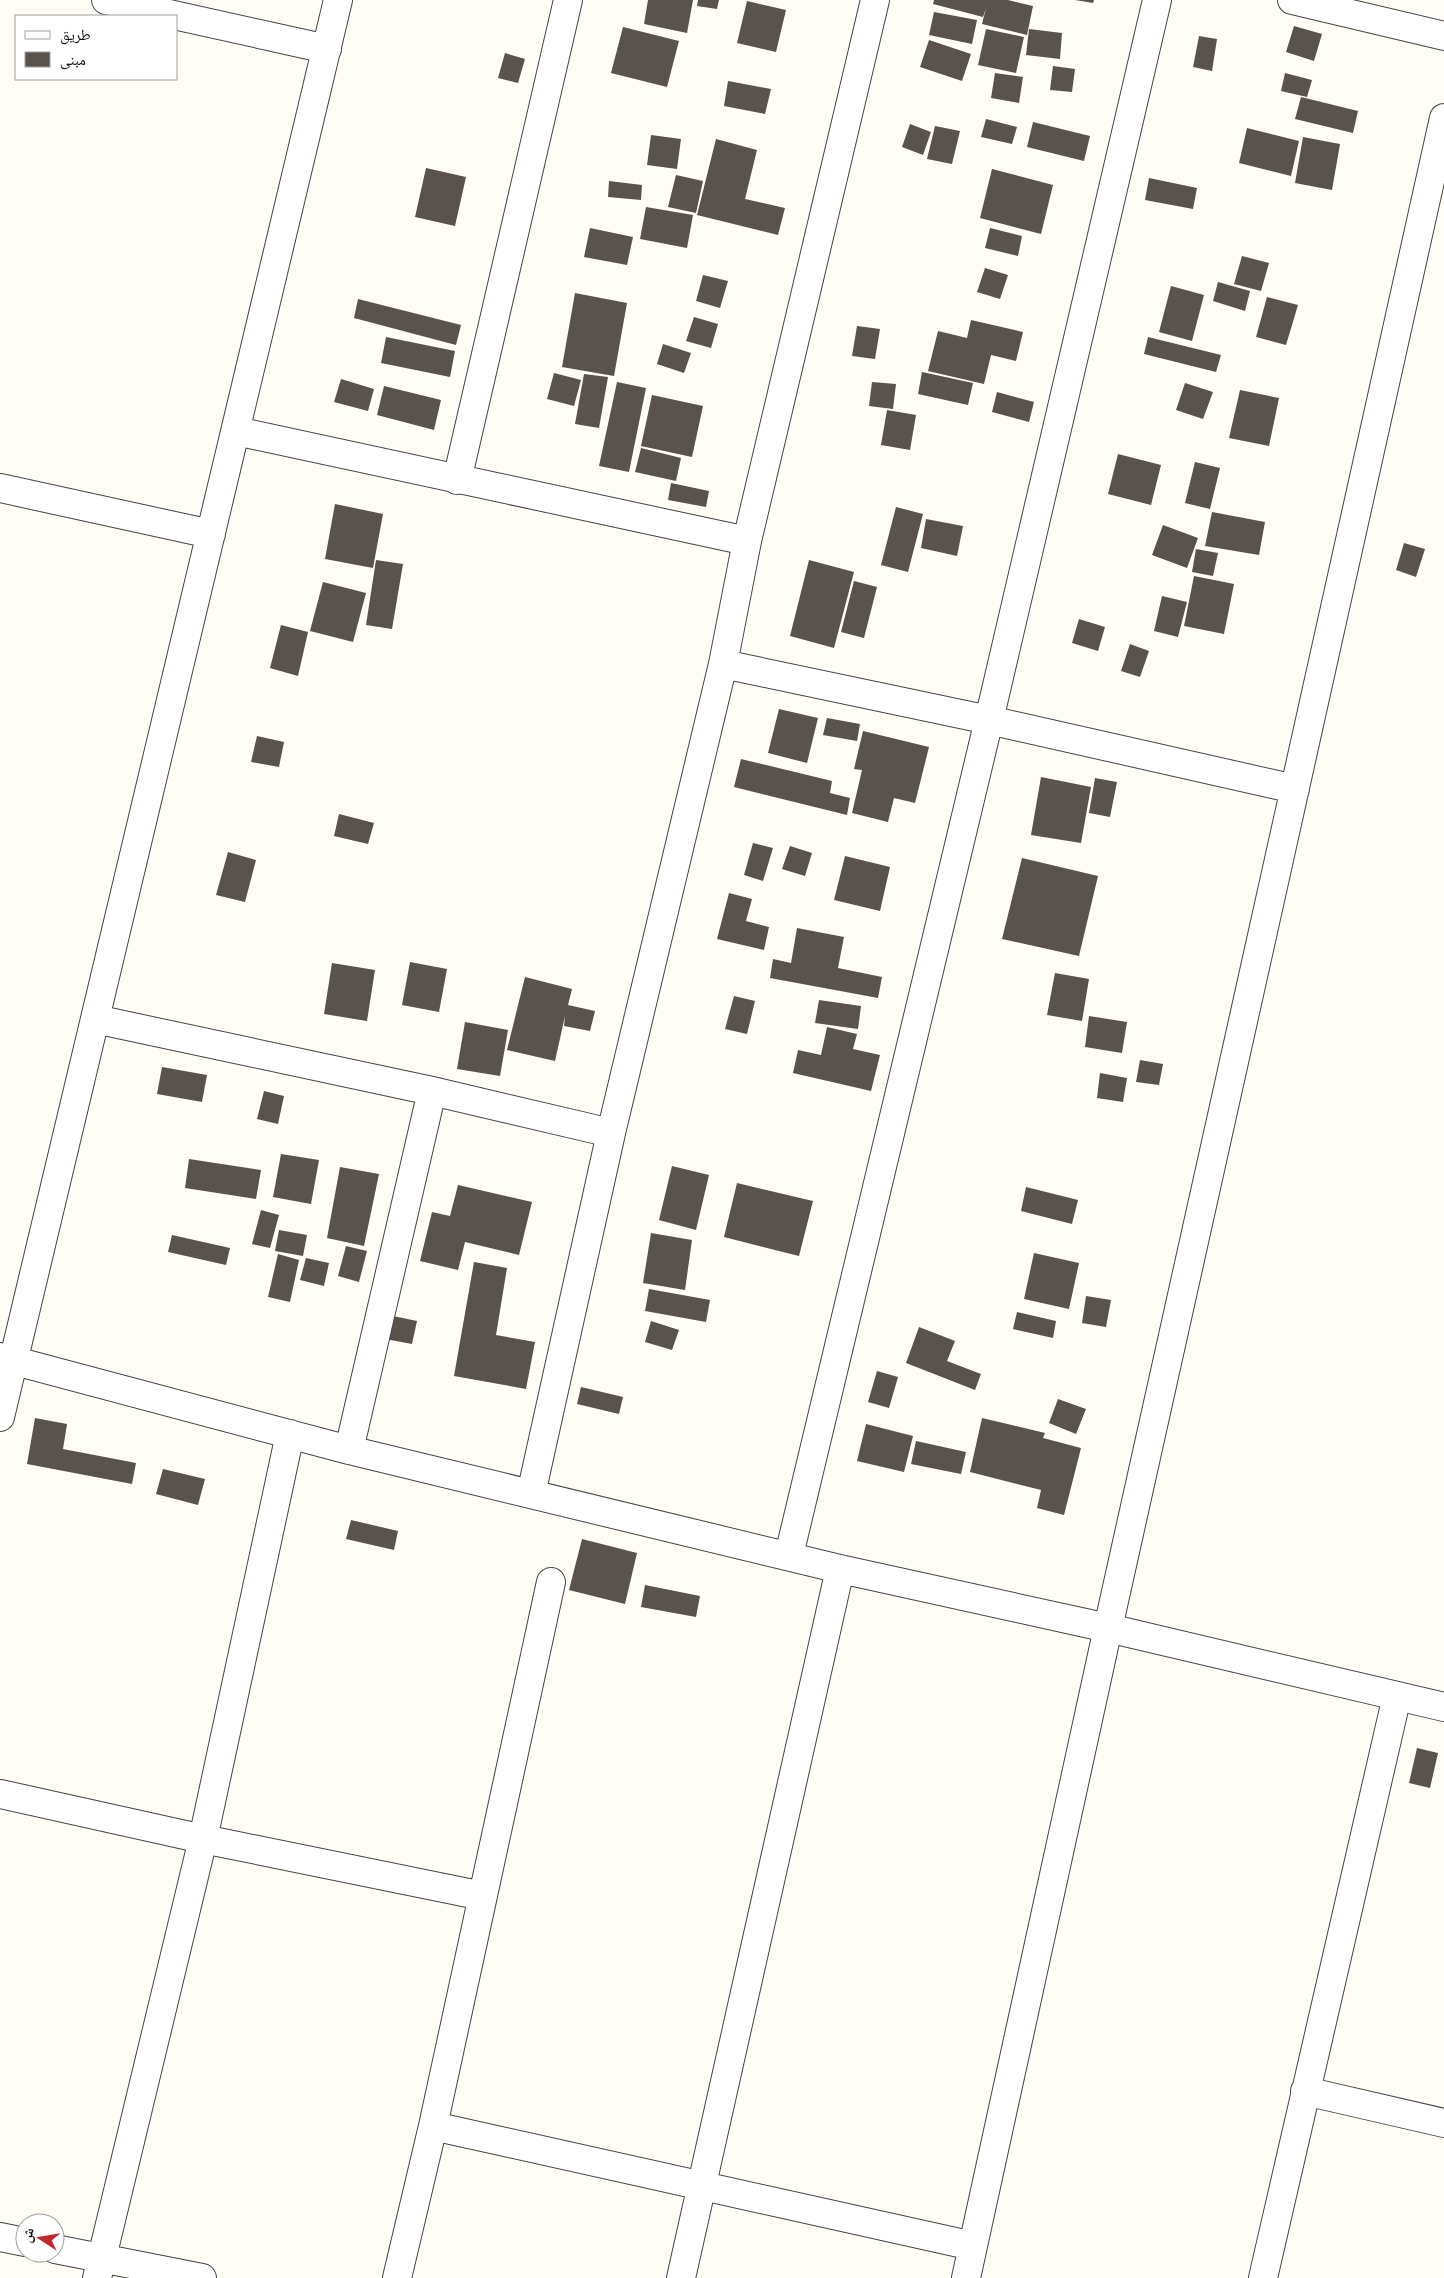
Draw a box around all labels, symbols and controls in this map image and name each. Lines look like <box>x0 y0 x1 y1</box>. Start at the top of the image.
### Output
legend <box>15 15 178 80</box>
text: طريق <box>60 26 91 45</box>
text: مبنى <box>60 51 86 70</box>
north arrow <box>15 2213 65 2263</box>
text: ش <box>18 2226 38 2244</box>

